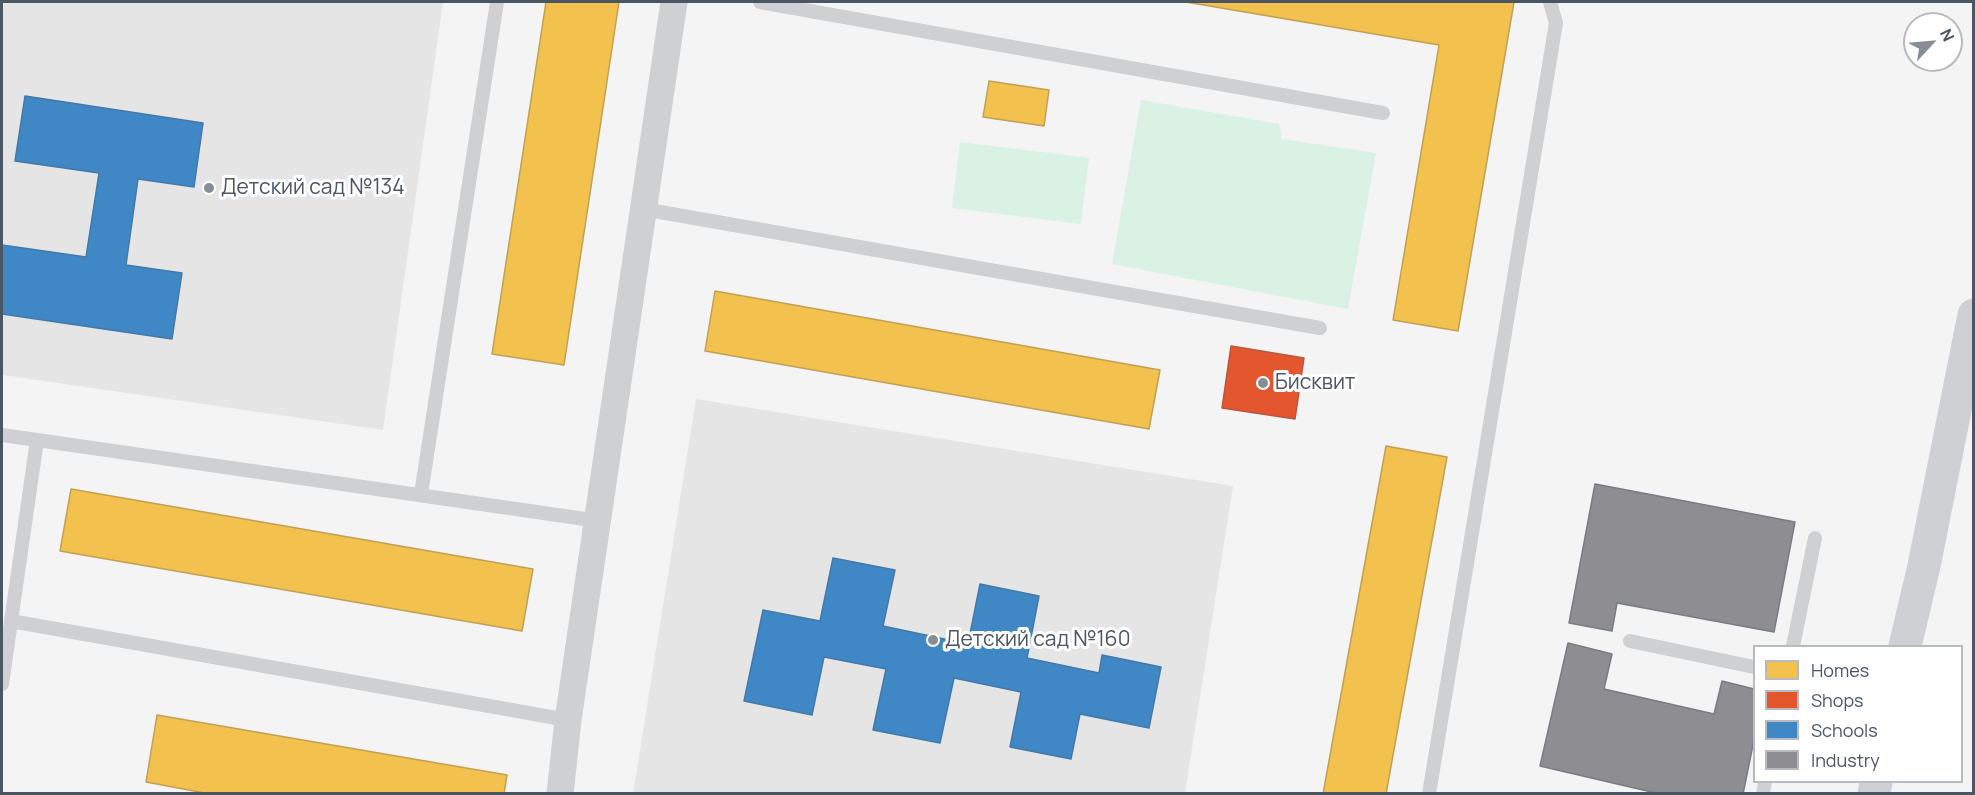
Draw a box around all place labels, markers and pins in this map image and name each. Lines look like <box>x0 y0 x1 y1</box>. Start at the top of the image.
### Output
place label: Детский сад №134 <box>221 175 405 201</box>
marker: Детский сад №134 <box>202 181 216 195</box>
place label: Бисквит <box>1275 370 1356 396</box>
marker: Бисквит <box>1256 376 1270 390</box>
place label: Детский сад №160 <box>945 627 1130 653</box>
marker: Детский сад №160 <box>926 633 940 647</box>

